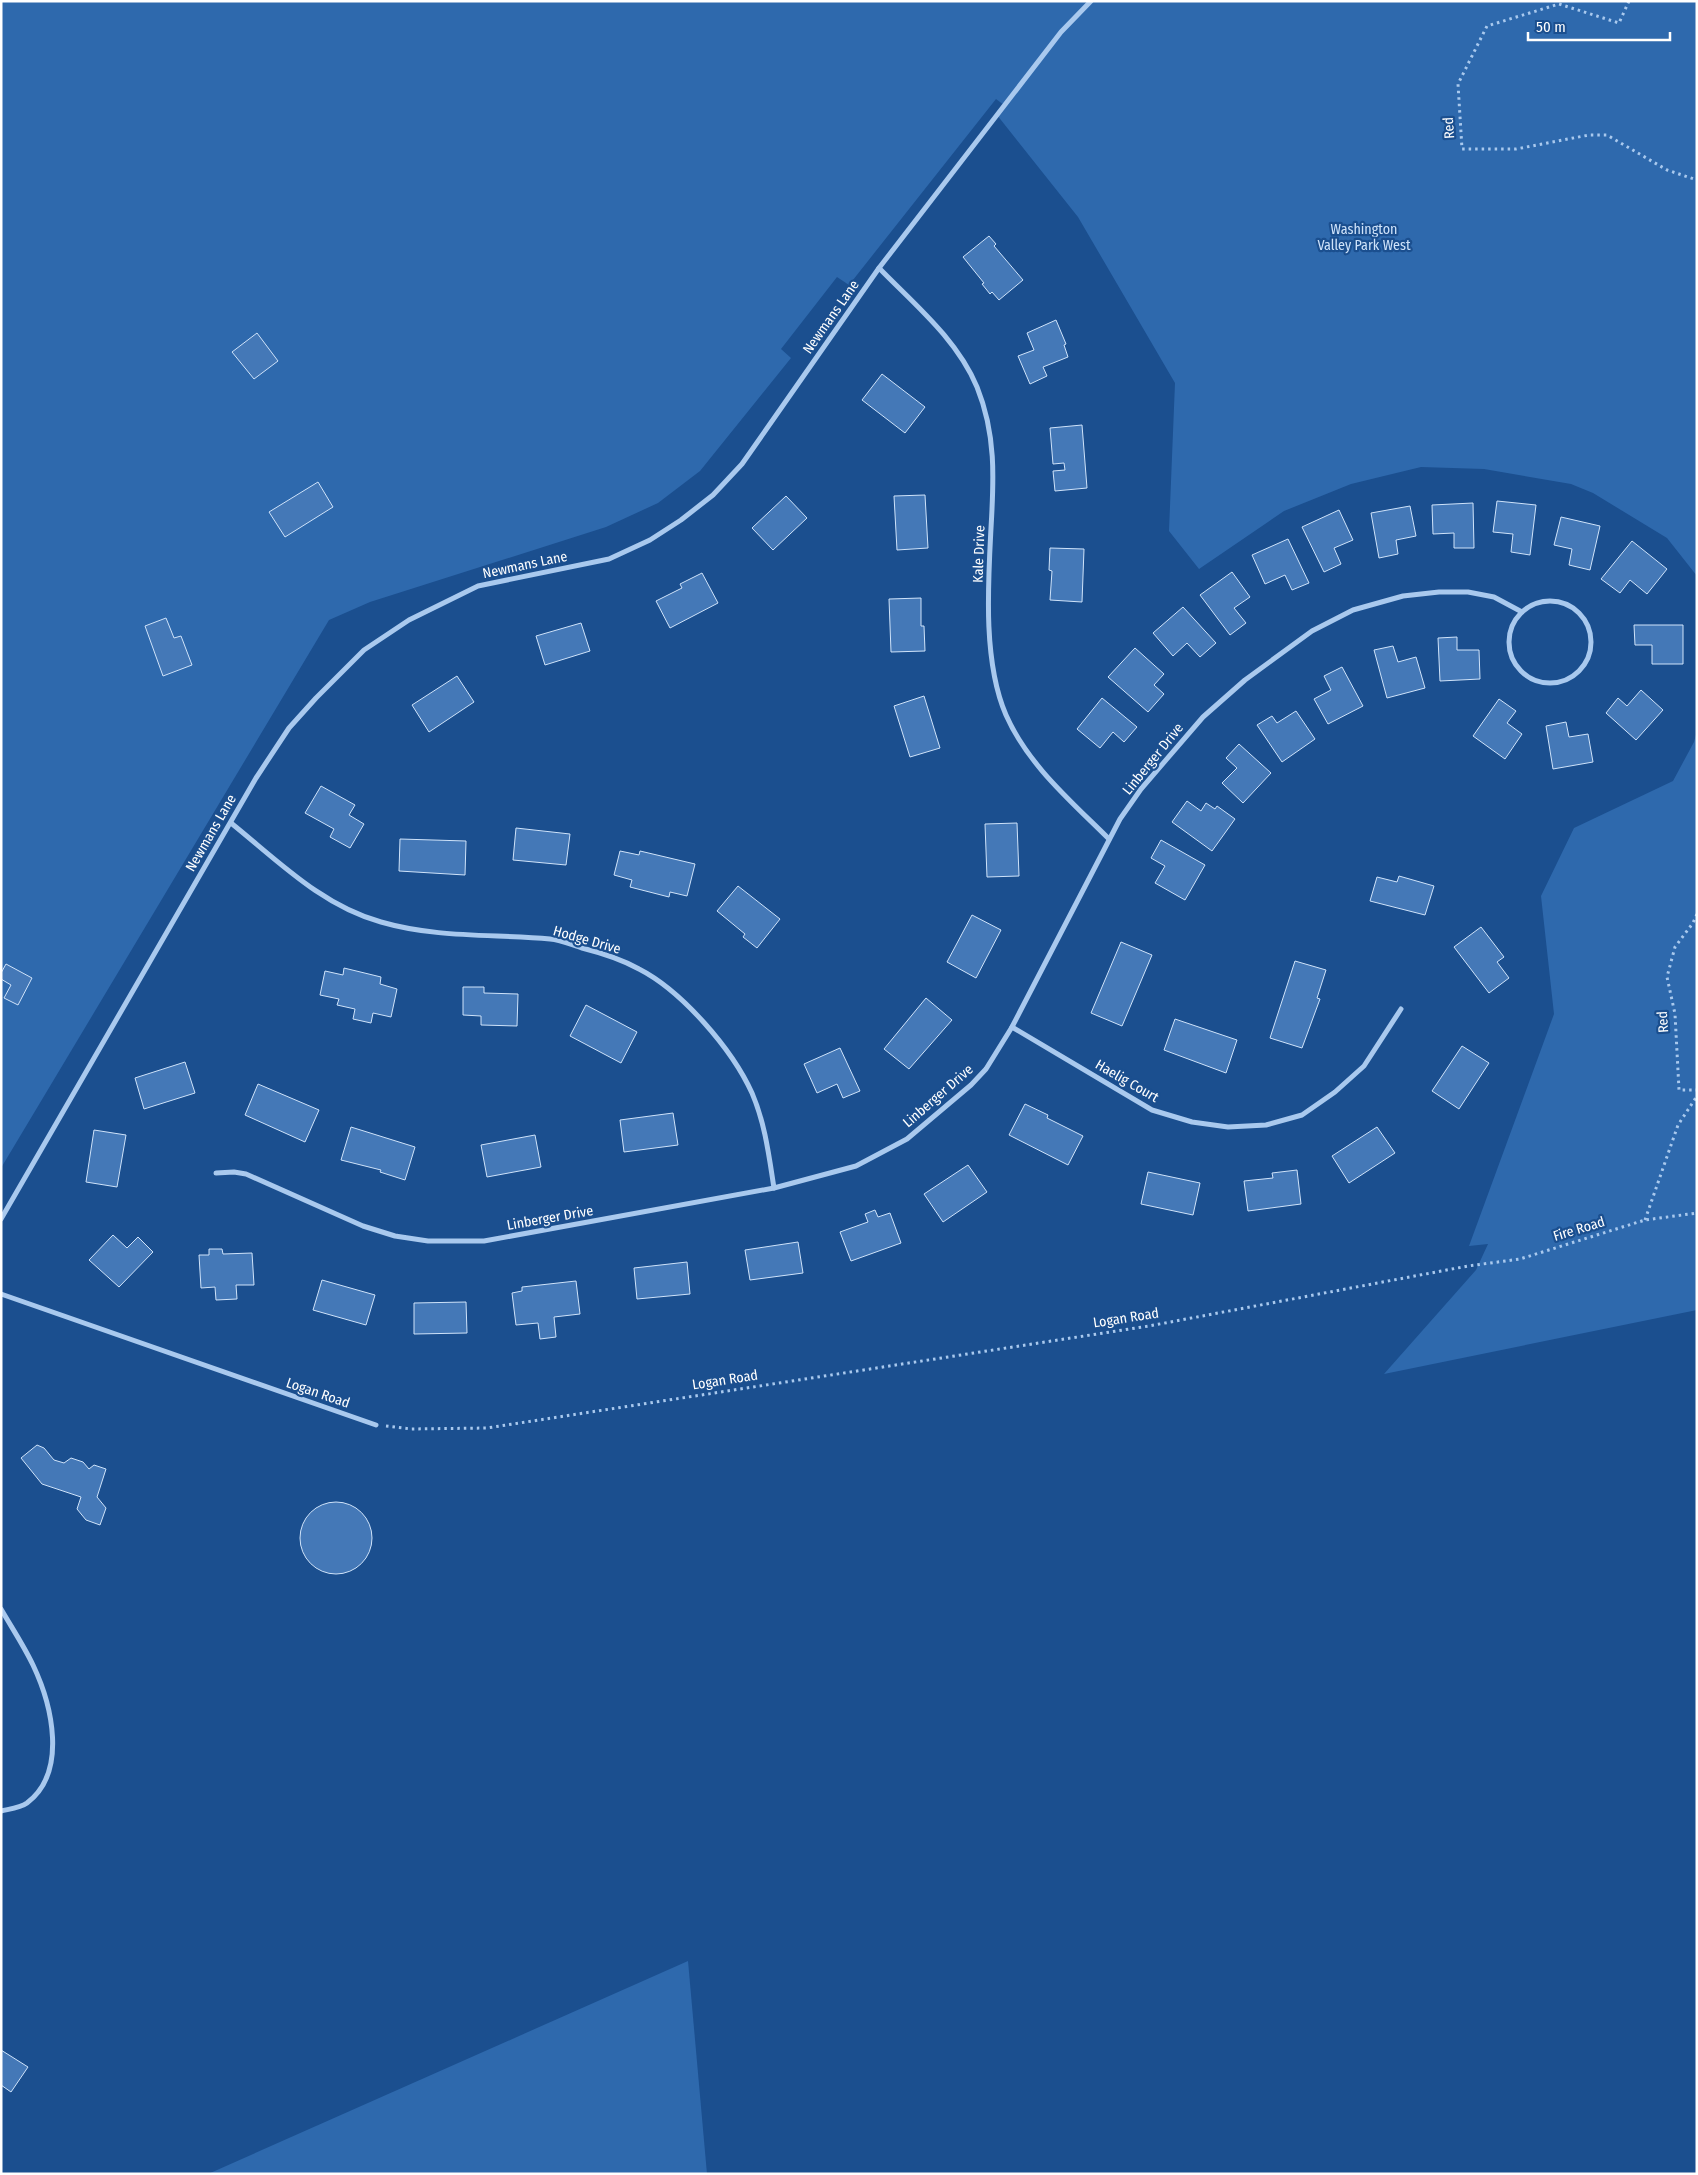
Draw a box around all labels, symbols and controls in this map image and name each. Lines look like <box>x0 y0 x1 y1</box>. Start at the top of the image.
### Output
scale bar <box>1528 10 1670 42</box>
text: 50 m <box>1536 18 1566 36</box>
street label: Red <box>1440 117 1458 139</box>
park label: Washington Valley Park West <box>1318 221 1411 254</box>
street label: Newmans Lane <box>799 277 863 357</box>
street label: Kale Drive <box>970 525 989 583</box>
street label: Newmans Lane <box>481 548 569 582</box>
street label: Linberger Drive <box>1119 720 1187 798</box>
street label: Newmans Lane <box>182 791 240 875</box>
street label: Hodge Drive <box>551 922 623 958</box>
street label: Red <box>1654 1011 1672 1033</box>
street label: Haelig Court <box>1092 1056 1162 1106</box>
street label: Linberger Drive <box>899 1061 977 1131</box>
street label: Linberger Drive <box>506 1202 595 1234</box>
street label: Fire Road <box>1551 1213 1607 1245</box>
street label: Logan Road <box>1092 1304 1160 1332</box>
street label: Logan Road <box>691 1366 759 1394</box>
street label: Logan Road <box>284 1374 352 1412</box>

